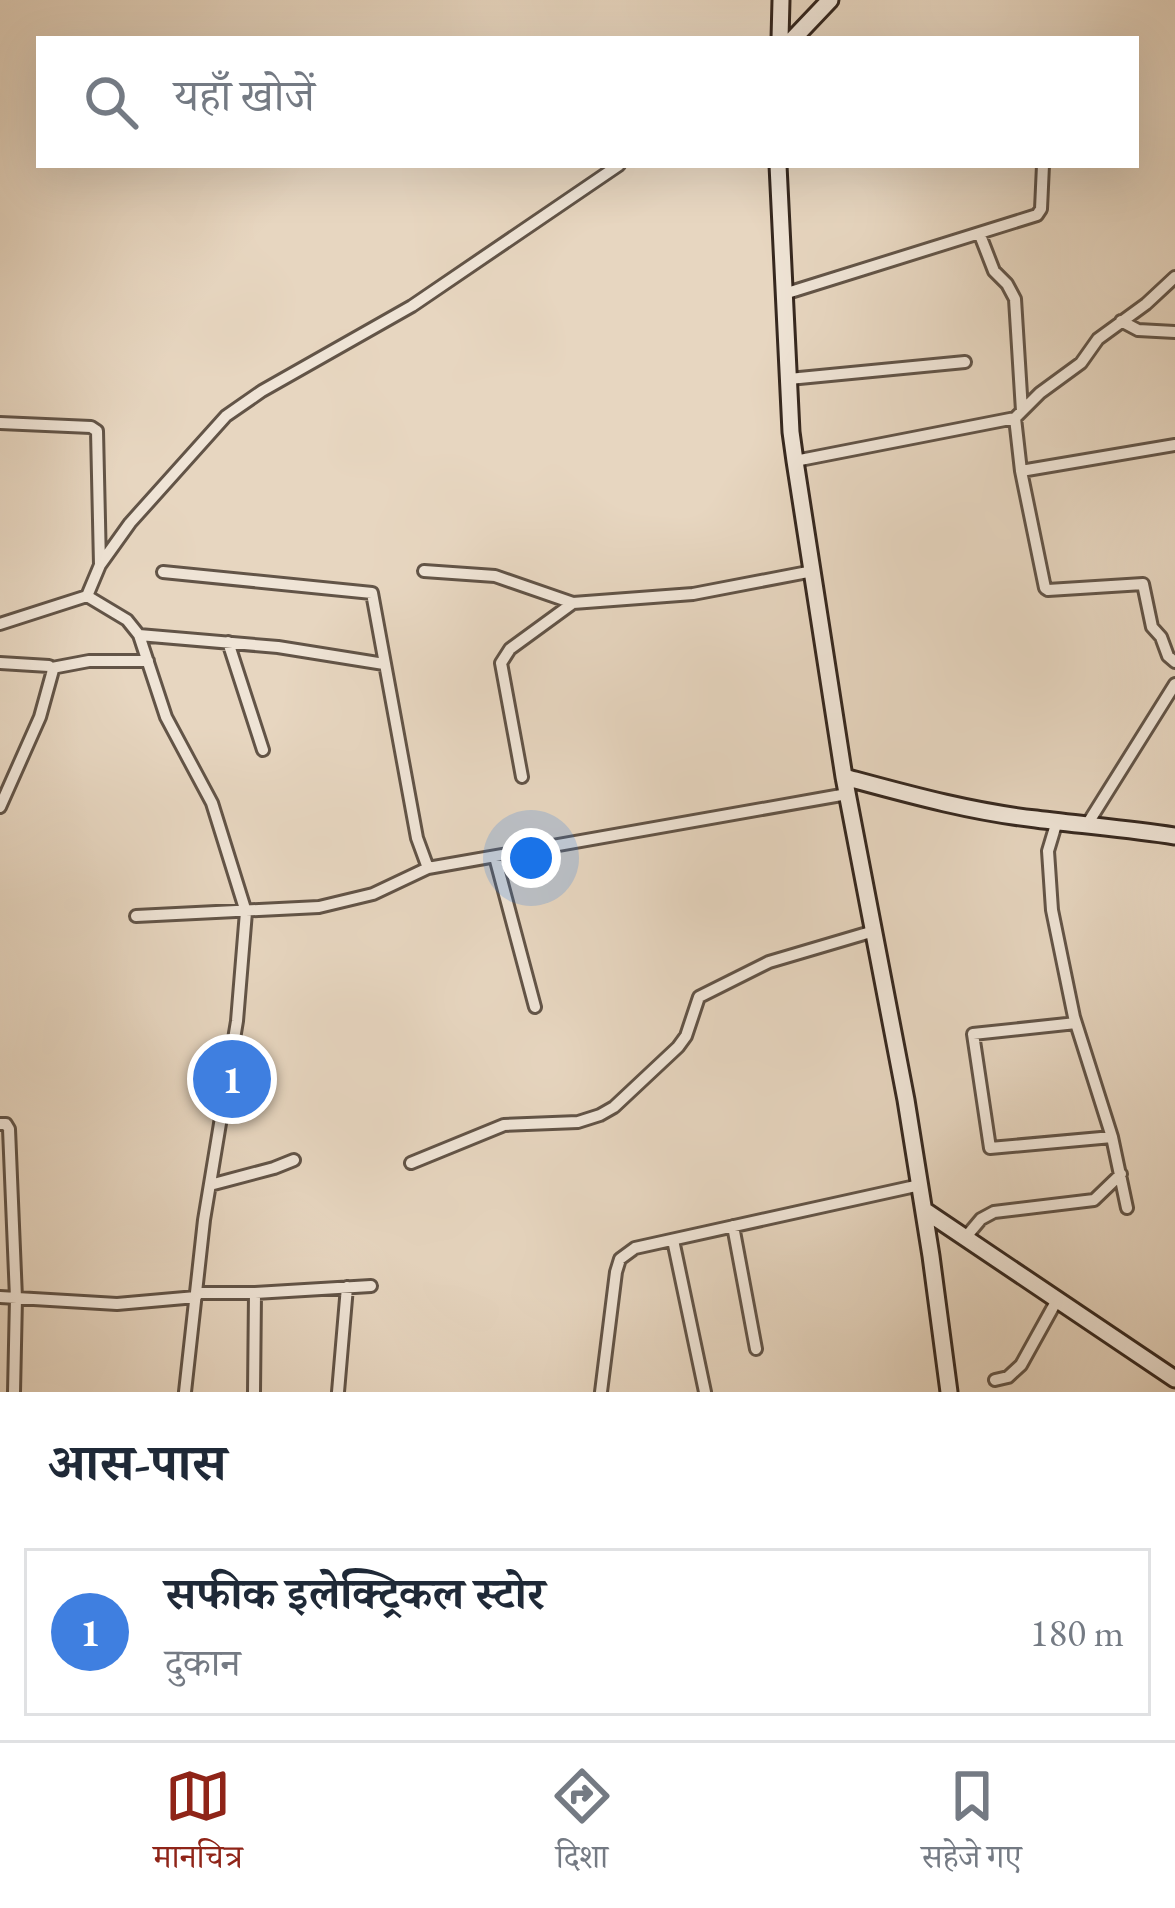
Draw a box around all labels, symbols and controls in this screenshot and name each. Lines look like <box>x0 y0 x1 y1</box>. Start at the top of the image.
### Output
search box <box>36 36 1139 168</box>
text: यहाँ खोजें <box>174 66 315 124</box>
icon: search <box>78 69 144 135</box>
your location <box>501 828 561 888</box>
pin: 1 <box>193 1034 271 1124</box>
text: आस-पास <box>48 1429 226 1495</box>
text: सफीक इलेक्ट्रिकल स्टोर <box>165 1564 545 1622</box>
text: 1 <box>80 1607 100 1658</box>
text: 180 m <box>1030 1607 1124 1658</box>
text: दुकान <box>165 1637 240 1688</box>
tab: मानचित्र <box>153 1763 243 1889</box>
tab: दिशा <box>549 1763 615 1889</box>
tab: सहेजे गए <box>921 1763 1022 1889</box>

